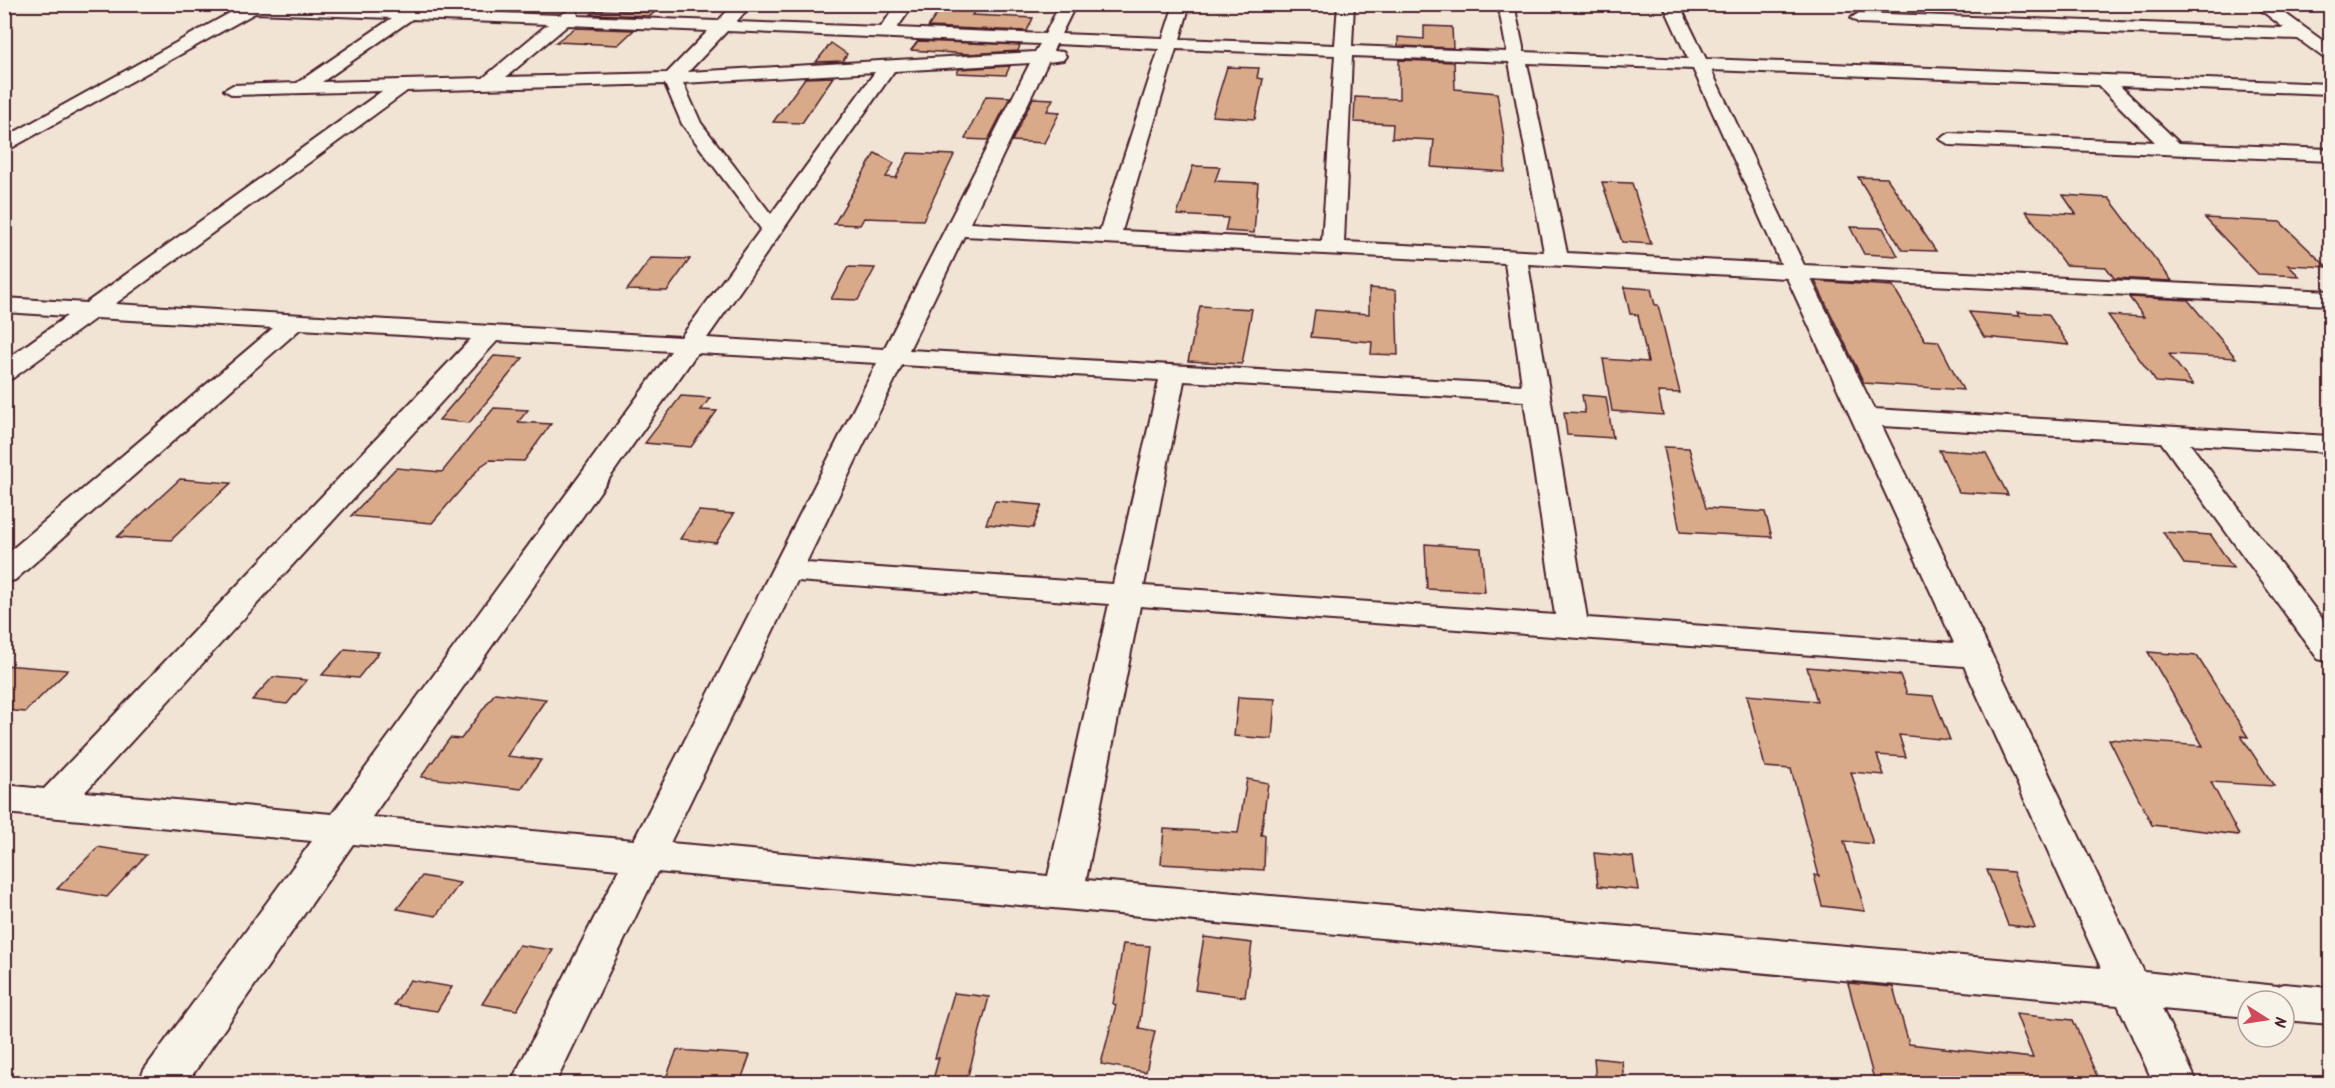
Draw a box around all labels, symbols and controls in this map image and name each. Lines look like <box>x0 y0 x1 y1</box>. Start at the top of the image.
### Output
north arrow <box>2236 989 2296 1049</box>
text: N <box>2266 1014 2292 1029</box>

